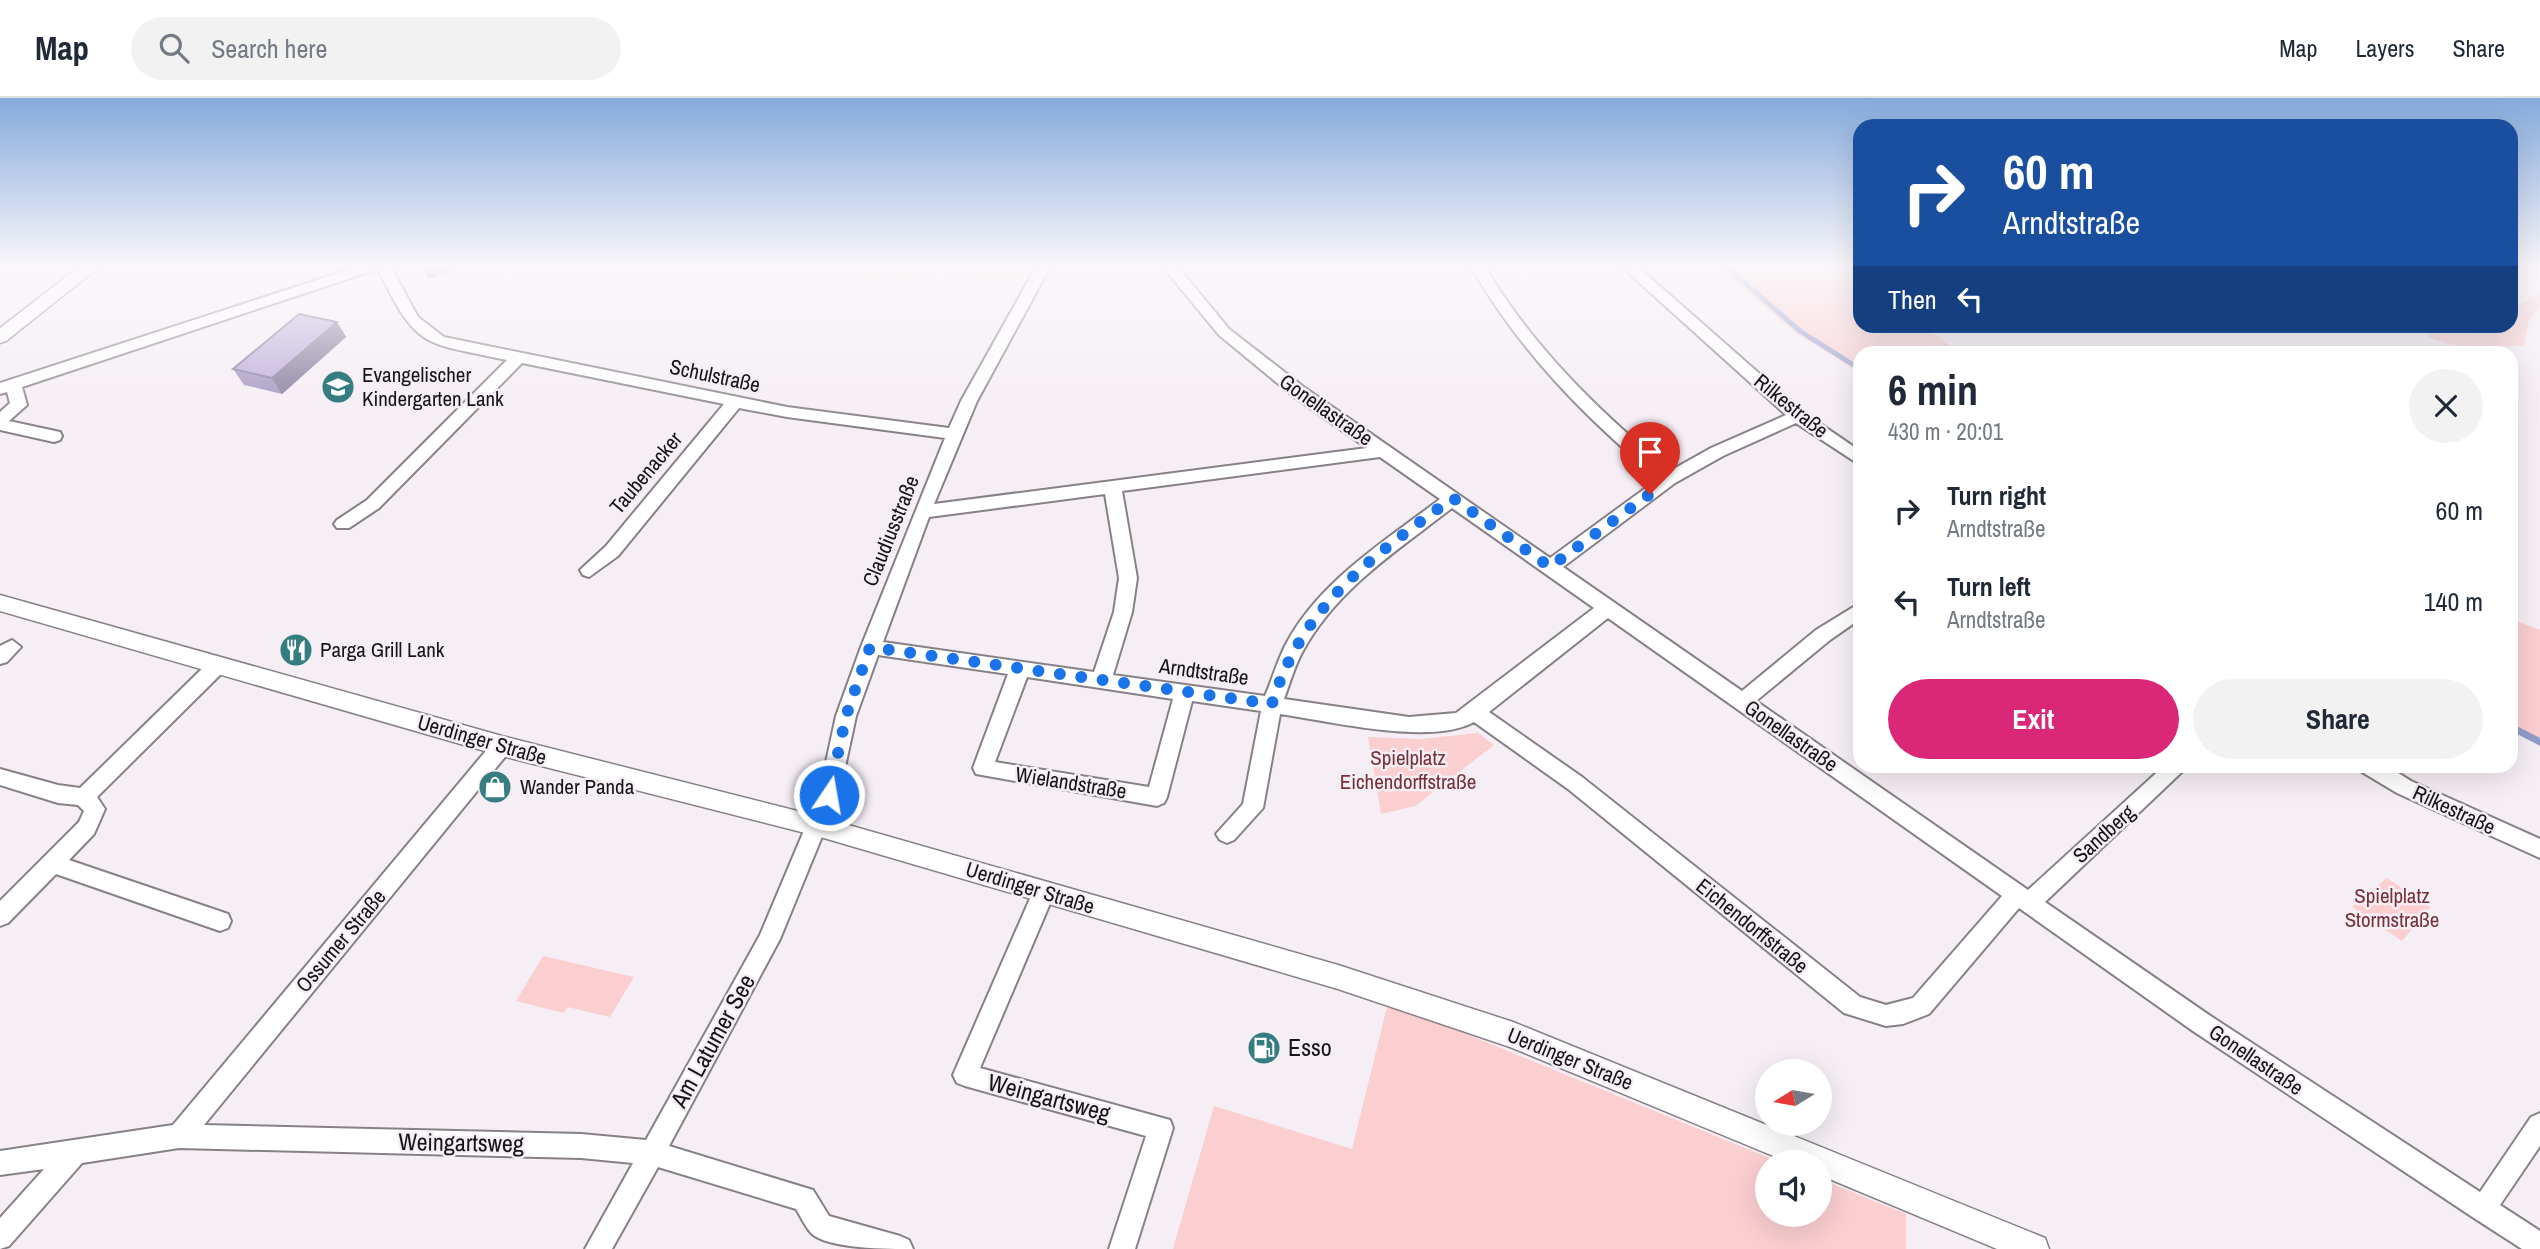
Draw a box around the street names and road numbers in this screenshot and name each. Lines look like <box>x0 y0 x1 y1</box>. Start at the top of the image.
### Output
street label: Schulstraße <box>667 352 763 399</box>
street label: Gonellastraße <box>1274 367 1379 452</box>
street label: Rilkestraße <box>1748 367 1835 445</box>
street label: Taubenacker <box>603 425 689 520</box>
street label: Claudiusstraße <box>855 471 926 590</box>
street label: Arndtstraße <box>1157 651 1251 692</box>
street label: Gonellastraße <box>1739 693 1844 778</box>
street label: Uerdinger Straße <box>414 707 550 772</box>
street label: Wielandstraße <box>1014 759 1129 806</box>
street label: Rilkestraße <box>2408 778 2500 841</box>
street label: Sandberg <box>2066 798 2141 869</box>
street label: Uerdinger Straße <box>962 854 1098 921</box>
street label: Eichendorffstraße <box>1690 871 1815 980</box>
street label: Ossumer Straße <box>289 883 392 998</box>
street label: Am Latumer See <box>662 968 762 1114</box>
street label: Gonellastraße <box>2203 1017 2309 1102</box>
street label: Uerdinger Straße <box>1503 1020 1637 1097</box>
street label: Weingartsweg <box>985 1065 1114 1129</box>
street label: Weingartsweg <box>398 1125 524 1159</box>

